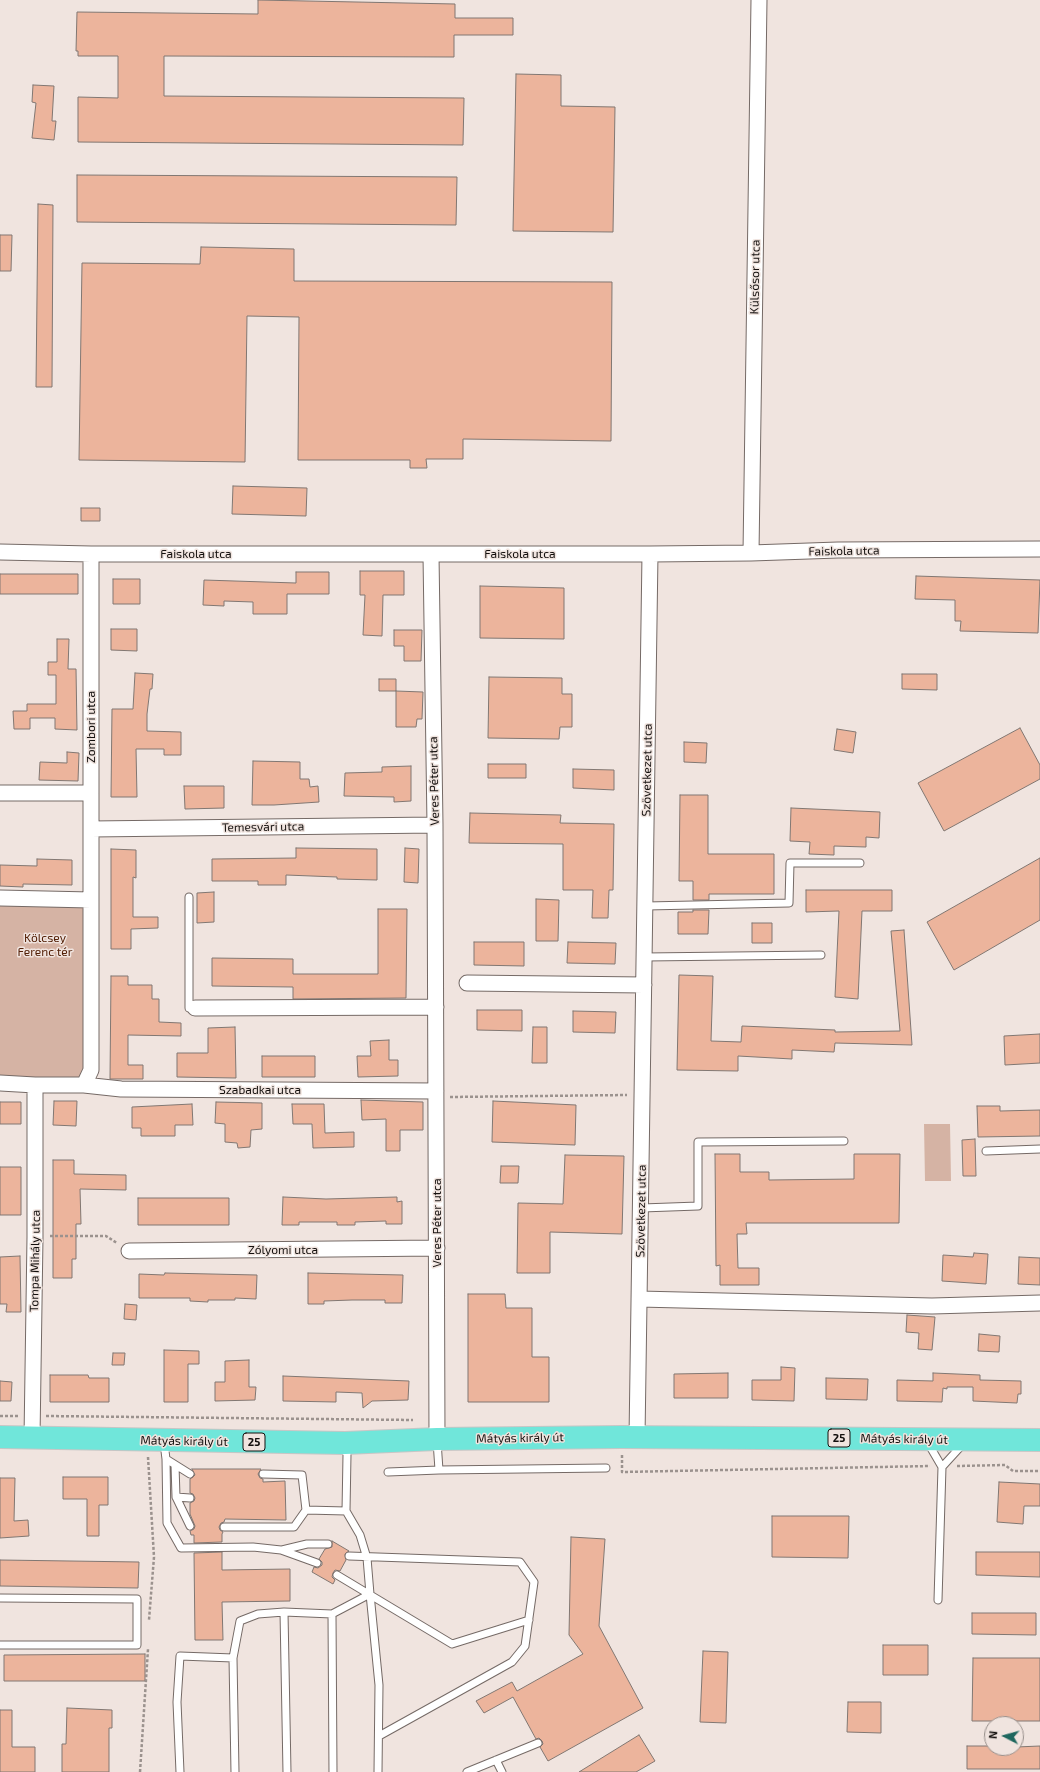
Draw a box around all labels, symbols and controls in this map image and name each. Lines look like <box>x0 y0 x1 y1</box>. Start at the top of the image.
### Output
street label: Külsősor utca <box>747 240 763 314</box>
street label: Faiskola utca <box>808 543 880 559</box>
street label: Faiskola utca <box>160 547 232 561</box>
street label: Faiskola utca <box>484 547 556 561</box>
street label: Zombori utca <box>84 691 98 763</box>
street label: Szövetkezet utca <box>639 723 655 817</box>
street label: Veres Péter utca <box>426 736 442 826</box>
street label: Temesvári utca <box>222 819 304 835</box>
park label: Kölcsey Ferenc tér <box>17 931 73 959</box>
street label: Szabadkai utca <box>219 1083 301 1097</box>
street label: Szövetkezet utca <box>633 1164 649 1258</box>
street label: Veres Péter utca <box>430 1179 444 1267</box>
street label: Tompa Mihály utca <box>27 1210 43 1312</box>
street label: Zólyomi utca <box>248 1243 318 1257</box>
road number: 25 <box>828 1429 850 1447</box>
street label: Mátyás király út <box>476 1430 564 1446</box>
street label: Mátyás király út <box>860 1431 948 1447</box>
street label: Mátyás király út <box>140 1433 228 1449</box>
road number: 25 <box>243 1433 265 1451</box>
north arrow <box>984 1716 1024 1756</box>
text: N <box>986 1730 999 1739</box>

